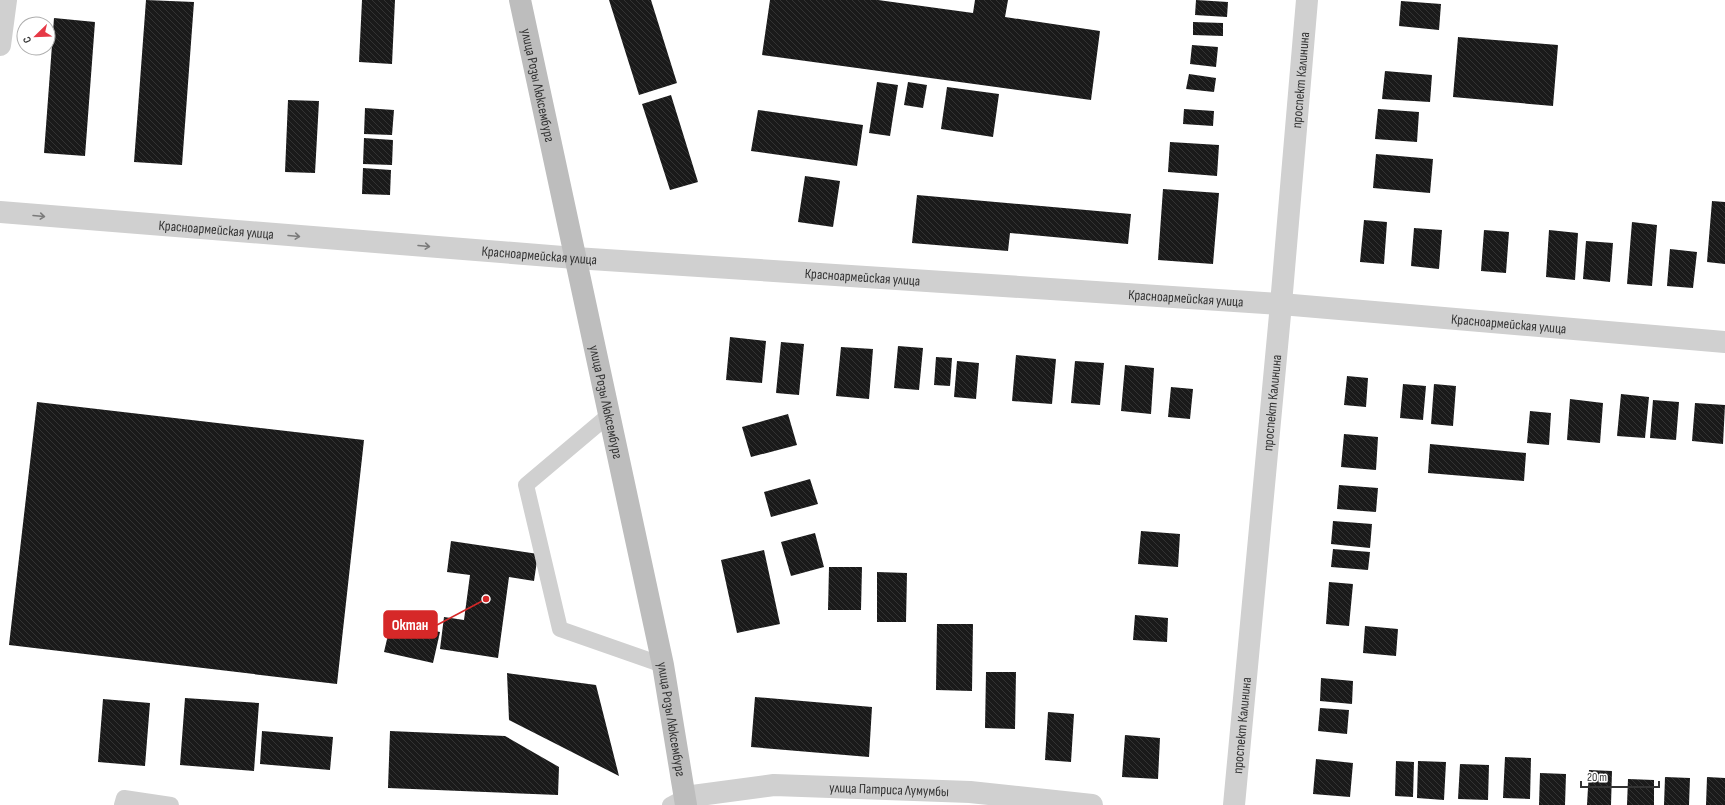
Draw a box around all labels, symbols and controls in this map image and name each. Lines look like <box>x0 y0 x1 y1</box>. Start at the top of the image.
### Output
north arrow <box>16 16 56 56</box>
street label: улица Розы Люксембург <box>517 27 558 144</box>
street label: проспект Калинина <box>1288 31 1313 129</box>
text: С <box>20 34 34 45</box>
one-way arrow <box>32 212 45 219</box>
street label: Красноармейская улица <box>158 217 275 243</box>
one-way arrow <box>287 232 300 239</box>
one-way arrow <box>417 242 430 249</box>
street label: Красноармейская улица <box>481 243 597 268</box>
street label: Красноармейская улица <box>804 265 921 289</box>
street label: Красноармейская улица <box>1128 286 1244 311</box>
street label: Красноармейская улица <box>1451 311 1567 337</box>
street label: улица Розы Люксембург <box>585 344 626 460</box>
street label: проспект Калинина <box>1259 354 1285 452</box>
callout: Октан <box>384 611 437 638</box>
text: Октан <box>392 616 428 635</box>
street label: улица Розы Люксембург <box>654 660 689 778</box>
street label: проспект Калинина <box>1229 676 1255 774</box>
scale bar <box>1581 763 1659 789</box>
text: 20 m <box>1587 770 1607 785</box>
street label: улица Патриса Лумумбы <box>829 779 949 800</box>

